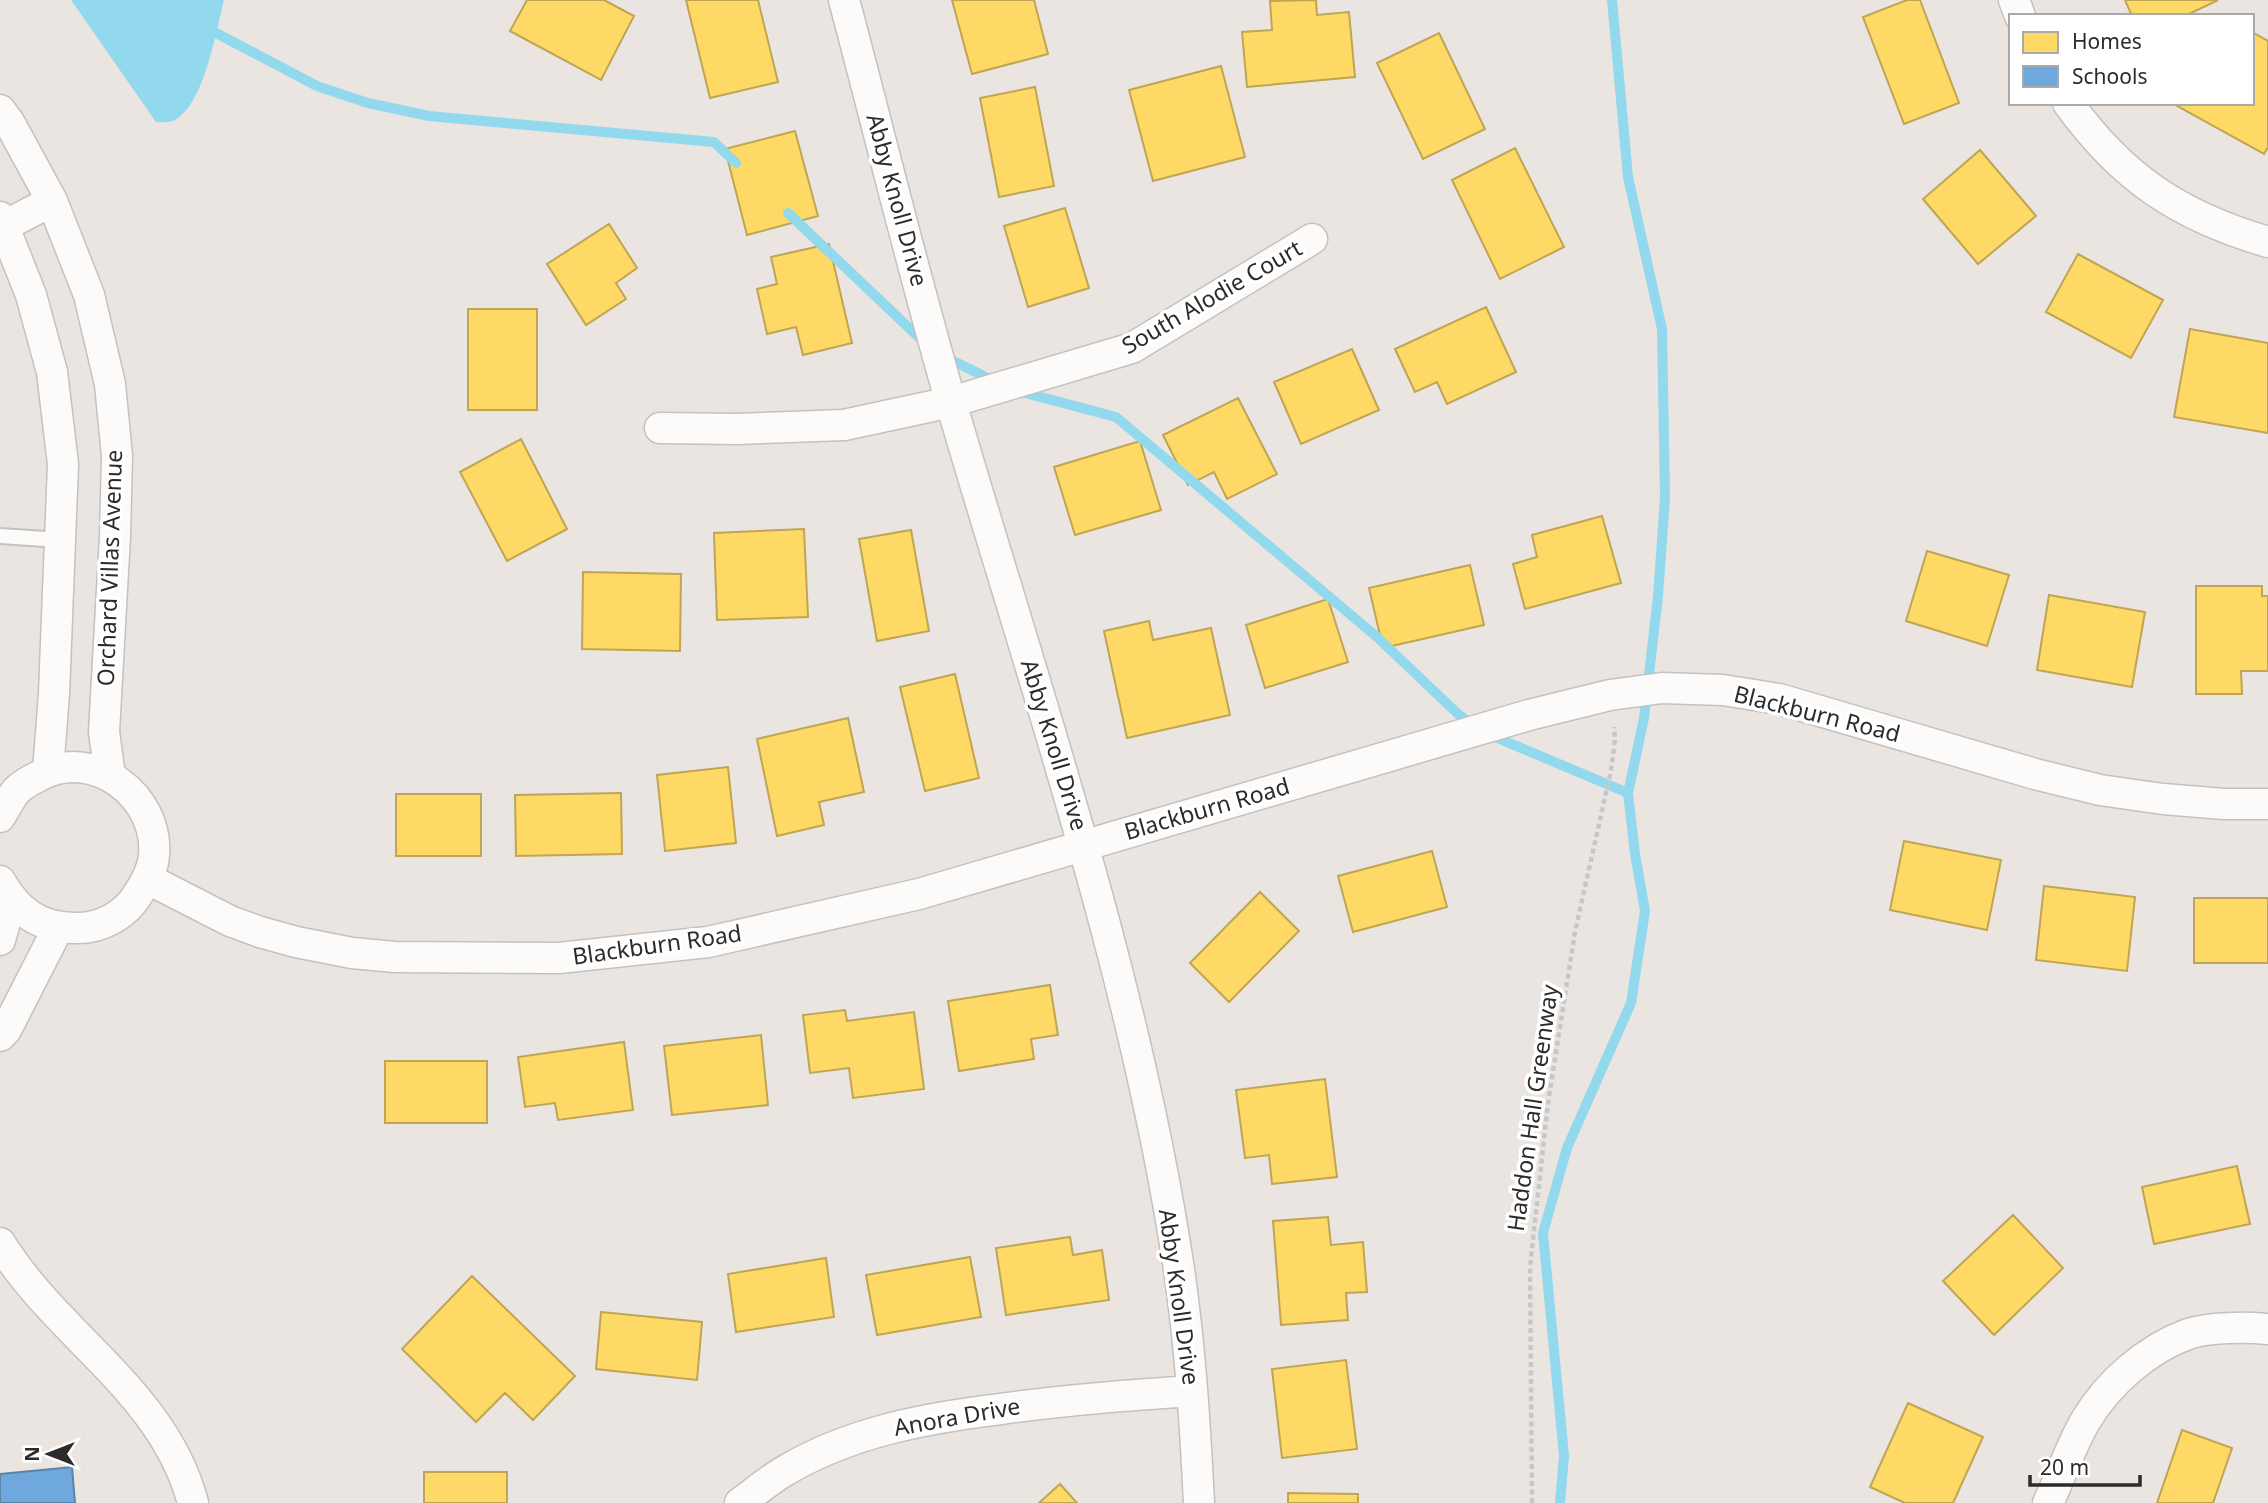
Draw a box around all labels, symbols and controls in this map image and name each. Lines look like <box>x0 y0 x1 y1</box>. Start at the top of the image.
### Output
legend <box>2009 14 2254 105</box>
text: Homes <box>2072 27 2142 55</box>
text: Schools <box>2072 62 2147 90</box>
street label: Abby Knoll Drive <box>860 110 936 290</box>
street label: South Alodie Court <box>1115 231 1308 361</box>
street label: Orchard Villas Avenue <box>89 449 129 687</box>
street label: Abby Knoll Drive <box>1014 655 1096 834</box>
street label: Blackburn Road <box>1731 677 1904 749</box>
street label: Blackburn Road <box>1120 769 1293 847</box>
street label: Blackburn Road <box>570 916 743 972</box>
street label: Haddon Hall Greenway <box>1499 982 1565 1233</box>
street label: Abby Knoll Drive <box>1152 1207 1208 1387</box>
street label: Anora Drive <box>891 1389 1022 1443</box>
north arrow <box>14 1419 84 1489</box>
scale bar <box>2030 1444 2140 1488</box>
text: N <box>19 1446 45 1462</box>
text: 20 m <box>2040 1453 2089 1481</box>

